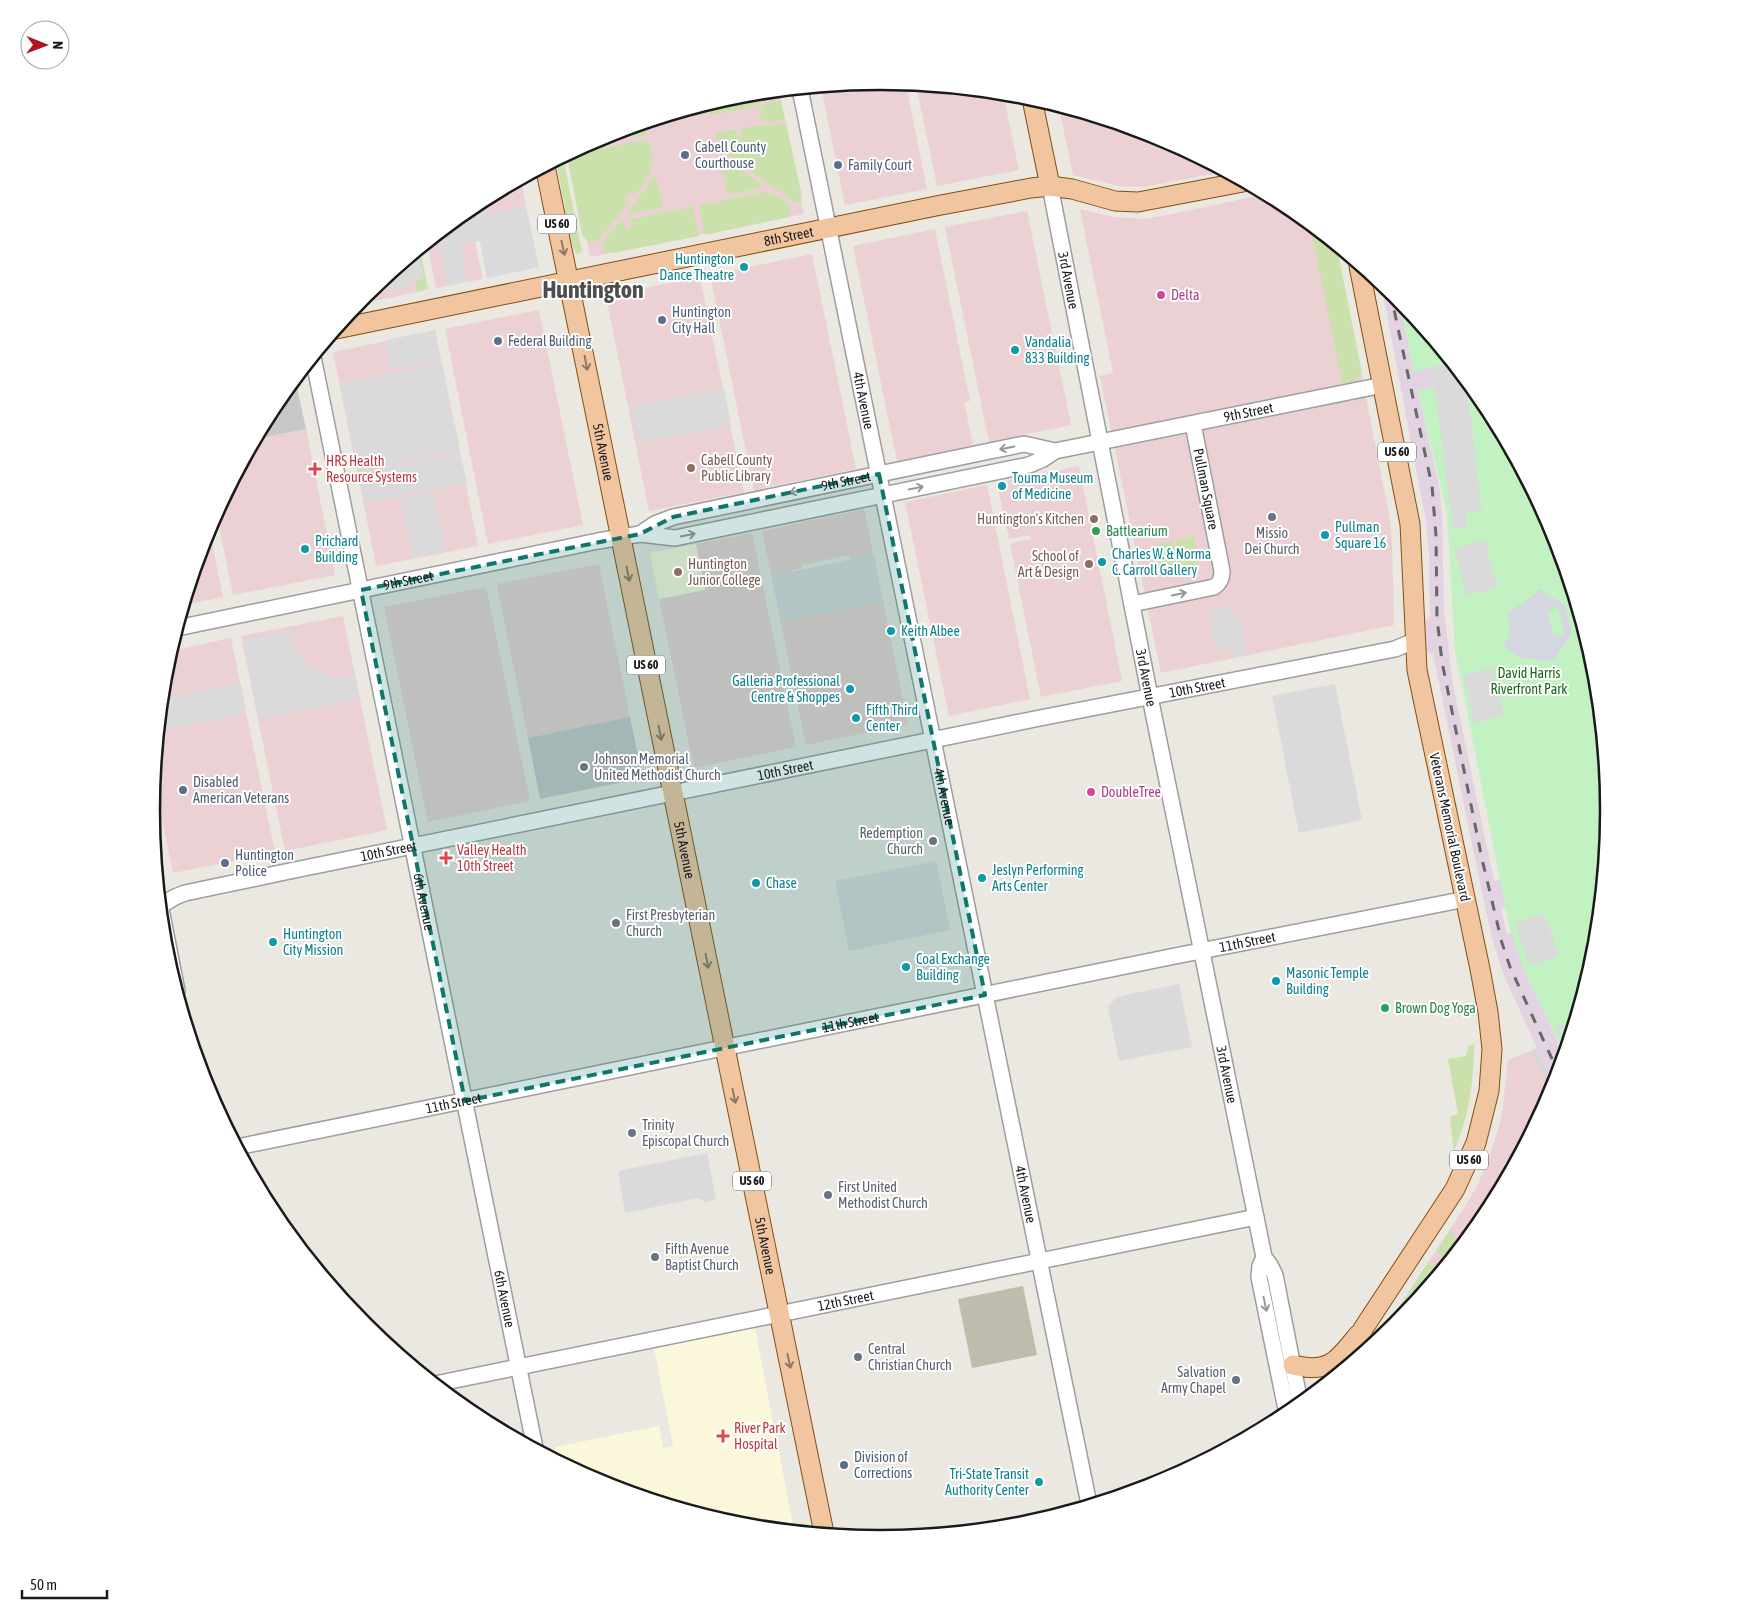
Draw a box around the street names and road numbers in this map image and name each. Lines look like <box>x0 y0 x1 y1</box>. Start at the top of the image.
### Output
road number: US 60 <box>538 214 576 233</box>
street label: 8th Street <box>762 223 815 249</box>
street label: 3rd Avenue <box>1055 250 1082 310</box>
street label: 4th Avenue <box>850 370 877 431</box>
street label: 9th Street <box>1222 399 1274 425</box>
street label: 5th Avenue <box>590 422 617 482</box>
road number: US 60 <box>1378 442 1416 462</box>
street label: Pullman Square <box>1190 447 1222 531</box>
street label: 9th Street <box>820 468 872 494</box>
street label: 9th Street <box>382 567 434 593</box>
street label: 3rd Avenue <box>1133 648 1160 708</box>
road number: US 60 <box>627 656 665 674</box>
street label: 10th Street <box>1168 674 1226 701</box>
street label: Veterans Memorial Boulevard <box>1426 751 1474 903</box>
street label: 10th Street <box>756 756 815 783</box>
street label: 4th Avenue <box>931 766 958 826</box>
street label: 5th Avenue <box>671 820 698 880</box>
street label: 10th Street <box>359 837 418 864</box>
street label: 6th Avenue <box>410 872 438 932</box>
street label: 11th Street <box>1218 929 1277 955</box>
street label: 11th Street <box>821 1009 880 1036</box>
street label: 3rd Avenue <box>1213 1045 1240 1105</box>
street label: 11th Street <box>424 1089 483 1116</box>
road number: US 60 <box>1450 1150 1488 1170</box>
street label: 4th Avenue <box>1012 1164 1039 1224</box>
road number: US 60 <box>733 1172 771 1190</box>
street label: 5th Avenue <box>752 1216 779 1276</box>
street label: 6th Avenue <box>491 1269 518 1329</box>
street label: 12th Street <box>816 1287 875 1314</box>

